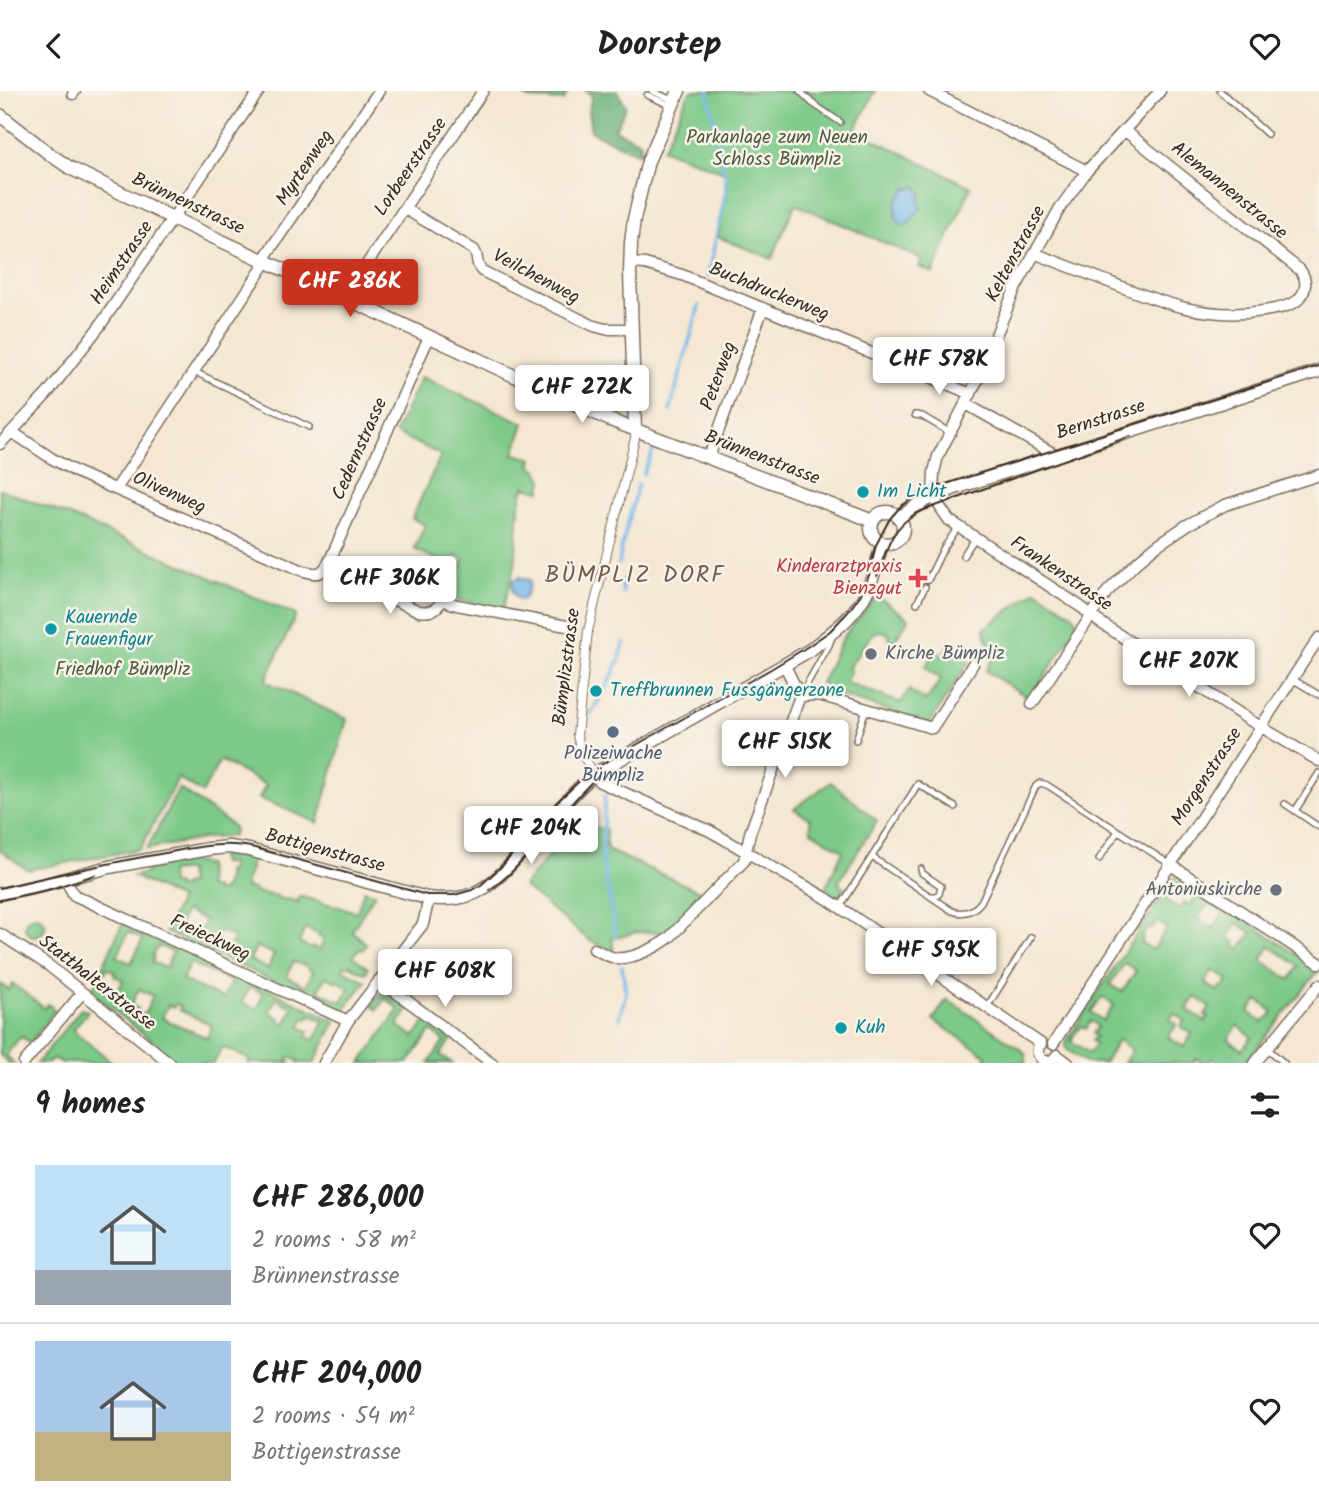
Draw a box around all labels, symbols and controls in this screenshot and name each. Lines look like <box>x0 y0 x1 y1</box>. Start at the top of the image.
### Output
text: Doorstep <box>597 20 722 71</box>
icon: back <box>35 27 73 65</box>
icon: heart <box>1246 27 1284 65</box>
street label: Lorbeerstrasse <box>367 111 456 223</box>
park label: Parkanlage zum Neuen Schloss Bümpliz <box>686 123 868 175</box>
street label: Myrtenweg <box>268 124 342 212</box>
street label: Alemannenstrasse <box>1164 134 1294 248</box>
street label: Brünnenstrasse <box>126 165 250 244</box>
street label: Keltenstrasse <box>978 200 1054 308</box>
street label: Heimstrasse <box>83 214 162 311</box>
street label: Veilchenweg <box>487 241 585 313</box>
street label: Buchdruckerweg <box>704 254 834 330</box>
pin: CHF 286K <box>278 259 422 319</box>
text: CHF 286K <box>298 264 402 300</box>
street label: Peterweg <box>693 337 745 415</box>
pin: CHF 578K <box>867 337 1011 397</box>
text: CHF 578K <box>889 342 989 378</box>
pin: CHF 272K <box>510 365 654 425</box>
text: CHF 272K <box>531 370 633 406</box>
street label: Bernstrasse <box>1052 391 1150 449</box>
street label: Cedernstrasse <box>324 392 396 505</box>
street label: Brünnenstrasse <box>700 422 825 494</box>
street label: Olivenweg <box>127 463 211 523</box>
place label: Im Licht <box>877 477 947 507</box>
marker: Im Licht <box>855 484 871 500</box>
street label: Frankenstrasse <box>1004 529 1119 620</box>
place label: Kinderarztpraxis Bienzgut <box>776 552 903 604</box>
pin: CHF 306K <box>318 557 462 616</box>
district label: BÜMPLIZ DORF <box>545 558 725 594</box>
text: CHF 306K <box>339 561 441 597</box>
marker: Kinderarztpraxis Bienzgut <box>908 568 928 588</box>
place label: Kauernde Frauenfigur <box>65 603 154 655</box>
street label: Bümplizstrasse <box>545 606 589 728</box>
marker: Kauernde Frauenfigur <box>43 621 59 637</box>
place label: Kirche Bümpliz <box>885 639 1005 669</box>
pin: CHF 207K <box>1117 639 1261 699</box>
text: CHF 207K <box>1139 644 1239 680</box>
marker: Kirche Bümpliz <box>863 646 879 662</box>
park label: Friedhof Bümpliz <box>55 655 191 685</box>
place label: Treffbrunnen Fussgängerzone <box>610 676 845 706</box>
marker: Treffbrunnen Fussgängerzone <box>588 683 604 699</box>
pin: CHF 515K <box>713 721 857 780</box>
street label: Morgenstrasse <box>1164 721 1251 833</box>
marker: Polizeiwache Bümpliz <box>605 724 621 740</box>
text: CHF 515K <box>738 725 832 761</box>
place label: Polizeiwache Bümpliz <box>564 739 663 791</box>
pin: CHF 204K <box>459 807 603 866</box>
text: CHF 204K <box>480 811 582 847</box>
street label: Bottigenstrasse <box>262 821 389 882</box>
place label: Antoniuskirche <box>1146 875 1262 905</box>
marker: Antoniuskirche <box>1268 882 1284 898</box>
street label: Freieckweg <box>165 906 255 970</box>
street label: Statthalterstrasse <box>32 927 163 1039</box>
pin: CHF 595K <box>859 929 1003 988</box>
text: CHF 595K <box>881 933 981 969</box>
pin: CHF 608K <box>373 949 517 1009</box>
text: CHF 608K <box>394 954 496 990</box>
place label: Kuh <box>855 1013 886 1043</box>
marker: Kuh <box>833 1020 849 1036</box>
text: 9 homes <box>35 1081 146 1129</box>
icon: filters <box>1246 1086 1284 1124</box>
text: CHF 286,000 <box>252 1175 423 1223</box>
icon: home <box>91 1193 175 1277</box>
icon: heart <box>1246 1216 1284 1254</box>
text: 2 rooms · 58 m² <box>252 1223 416 1259</box>
text: Brünnenstrasse <box>252 1259 399 1295</box>
text: CHF 204,000 <box>252 1351 421 1399</box>
icon: home <box>91 1369 175 1453</box>
icon: heart <box>1246 1392 1284 1430</box>
text: 2 rooms · 54 m² <box>252 1399 415 1435</box>
text: Bottigenstrasse <box>252 1435 401 1471</box>

